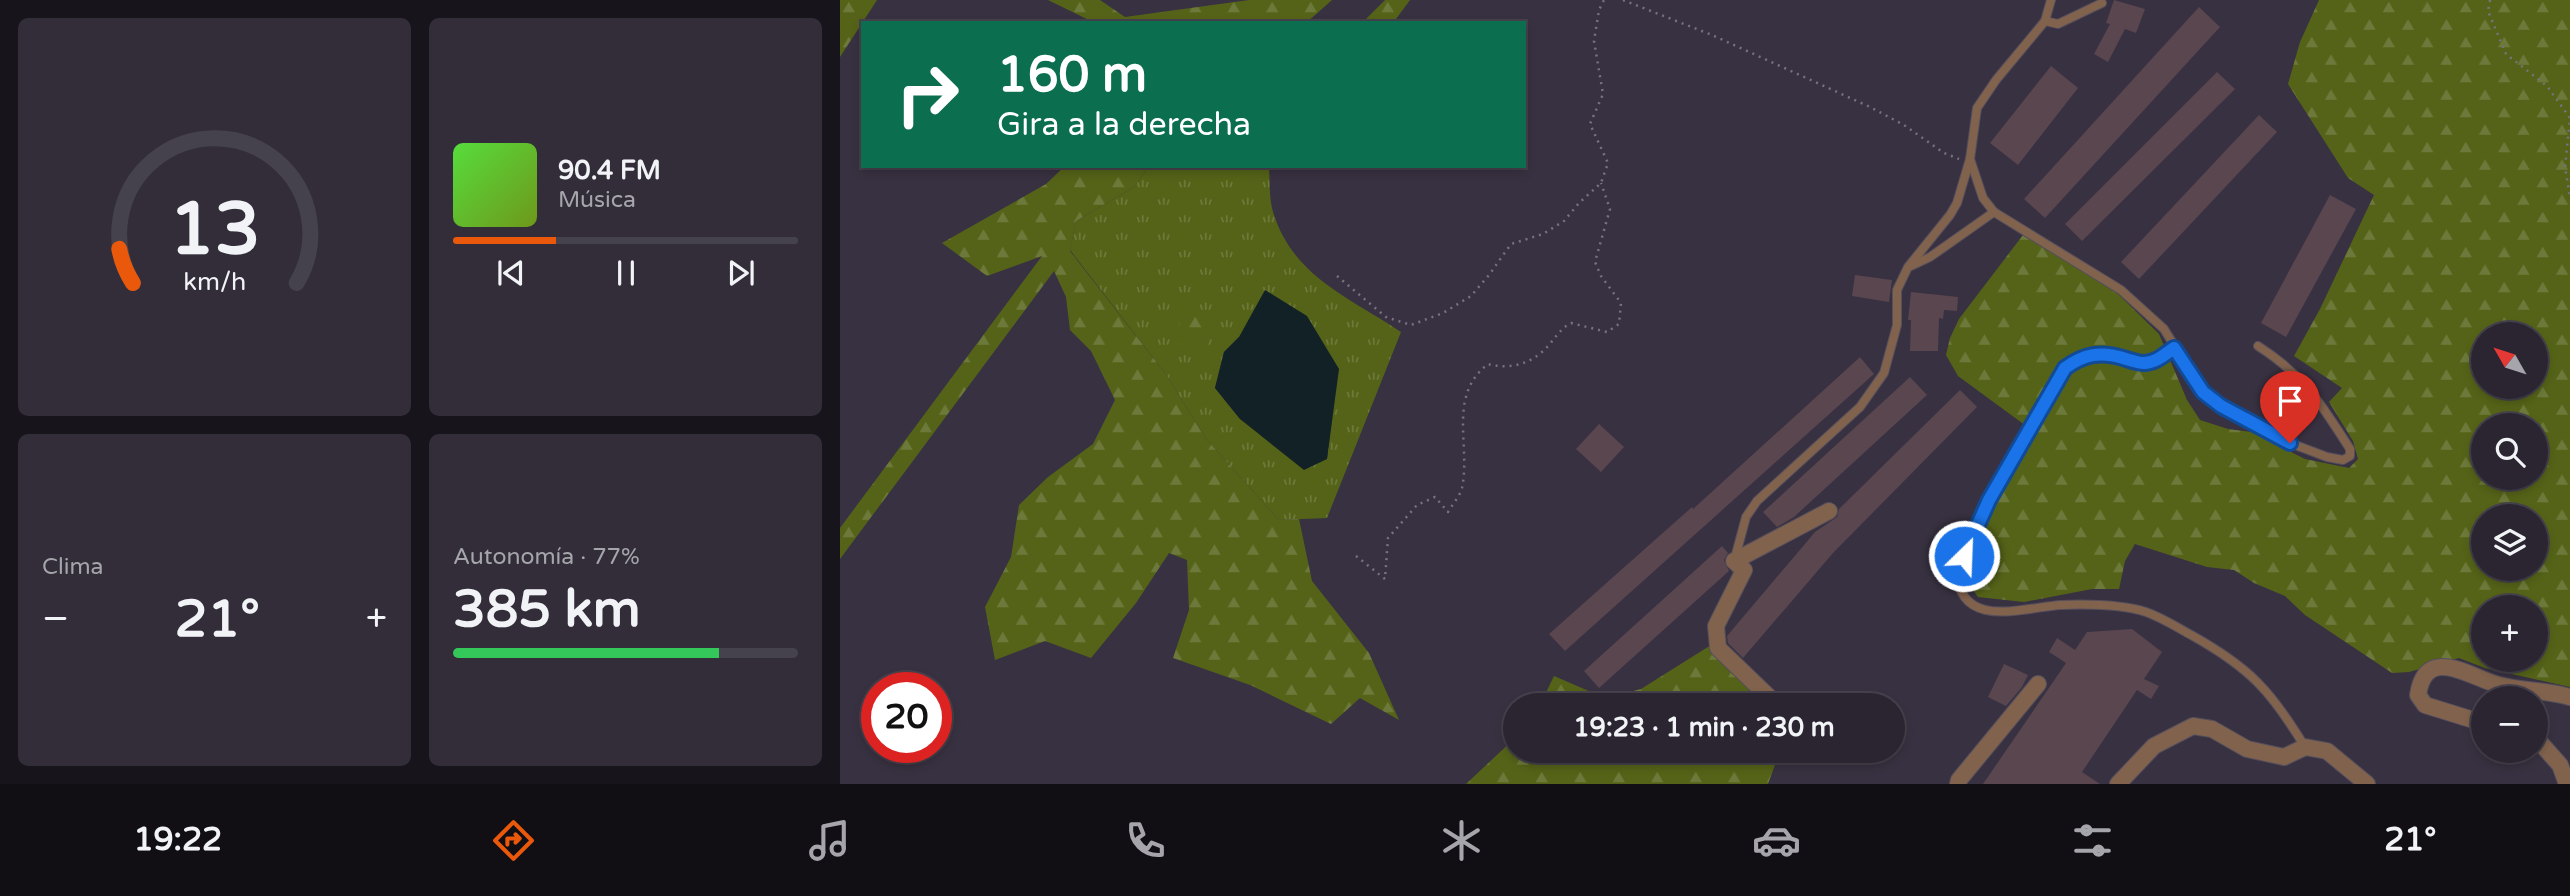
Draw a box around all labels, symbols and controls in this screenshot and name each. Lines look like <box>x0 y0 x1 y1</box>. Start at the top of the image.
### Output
text: 160 m <box>997 46 1147 105</box>
icon: right <box>882 49 973 140</box>
text: Gira a la derecha <box>997 106 1251 144</box>
text: 90.4 FM <box>558 155 661 186</box>
text: Música <box>558 186 636 214</box>
text: 13 <box>169 187 260 275</box>
icon: previous <box>492 254 530 292</box>
icon: pause <box>607 254 645 292</box>
icon: next <box>722 254 760 292</box>
text: km/h <box>183 267 246 297</box>
north arrow <box>2471 322 2548 399</box>
map controls <box>2471 322 2548 763</box>
pin <box>2260 371 2320 443</box>
icon: arrive <box>2271 382 2309 420</box>
button: search <box>2471 413 2548 490</box>
button: layers <box>2471 504 2548 581</box>
position arrow <box>1927 519 2001 593</box>
text: Autonomía · 77% <box>453 543 640 571</box>
text: Clima <box>42 553 103 581</box>
text: 385 km <box>453 578 641 641</box>
text: 21° <box>175 588 260 651</box>
button: + <box>2471 595 2548 672</box>
text: − <box>42 596 69 642</box>
text: + <box>366 596 387 642</box>
speed limit sign: 20 <box>861 672 952 763</box>
button: − <box>2471 686 2548 763</box>
text: 19:23 · 1 min · 230 m <box>1573 712 1835 743</box>
icon: directions <box>489 816 538 865</box>
icon: music <box>805 816 854 865</box>
icon: phone <box>1121 816 1170 865</box>
icon: climate <box>1437 816 1486 865</box>
icon: car <box>1752 816 1801 865</box>
icon: filters <box>2068 816 2117 865</box>
text: 19:22 <box>133 821 222 859</box>
text: 21° <box>2384 821 2436 859</box>

